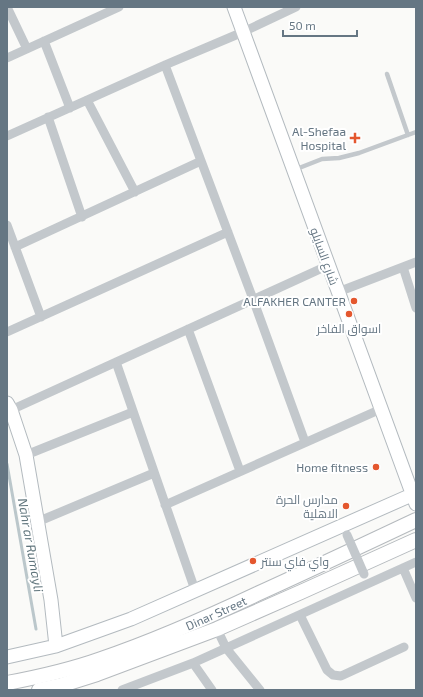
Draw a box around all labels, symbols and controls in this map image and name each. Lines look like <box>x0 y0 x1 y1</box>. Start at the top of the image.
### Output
scale bar <box>283 12 357 38</box>
text: 50 m <box>289 18 316 32</box>
place label: Al-Shefaa Hospital <box>292 124 346 152</box>
marker: Al-Shefaa Hospital <box>349 132 361 144</box>
street label: شارع السايلو <box>306 225 342 287</box>
place label: ALFAKHER CANTER <box>243 294 346 308</box>
marker: ALFAKHER CANTER <box>349 296 359 306</box>
marker: اسواق الفاخر <box>344 309 354 319</box>
place label: اسواق الفاخر <box>316 321 381 336</box>
place label: Home fitness <box>296 460 368 474</box>
marker: Home fitness <box>371 462 381 472</box>
place label: مدارس الحرة الاهلية <box>276 492 338 521</box>
water label: Nahr ar Rumayli <box>15 497 47 593</box>
marker: مدارس الحرة الاهلية <box>341 501 351 511</box>
place label: واي فاي سنتر <box>260 554 329 572</box>
marker: واي فاي سنتر <box>248 556 258 566</box>
street label: Dinar Street <box>183 593 249 632</box>

